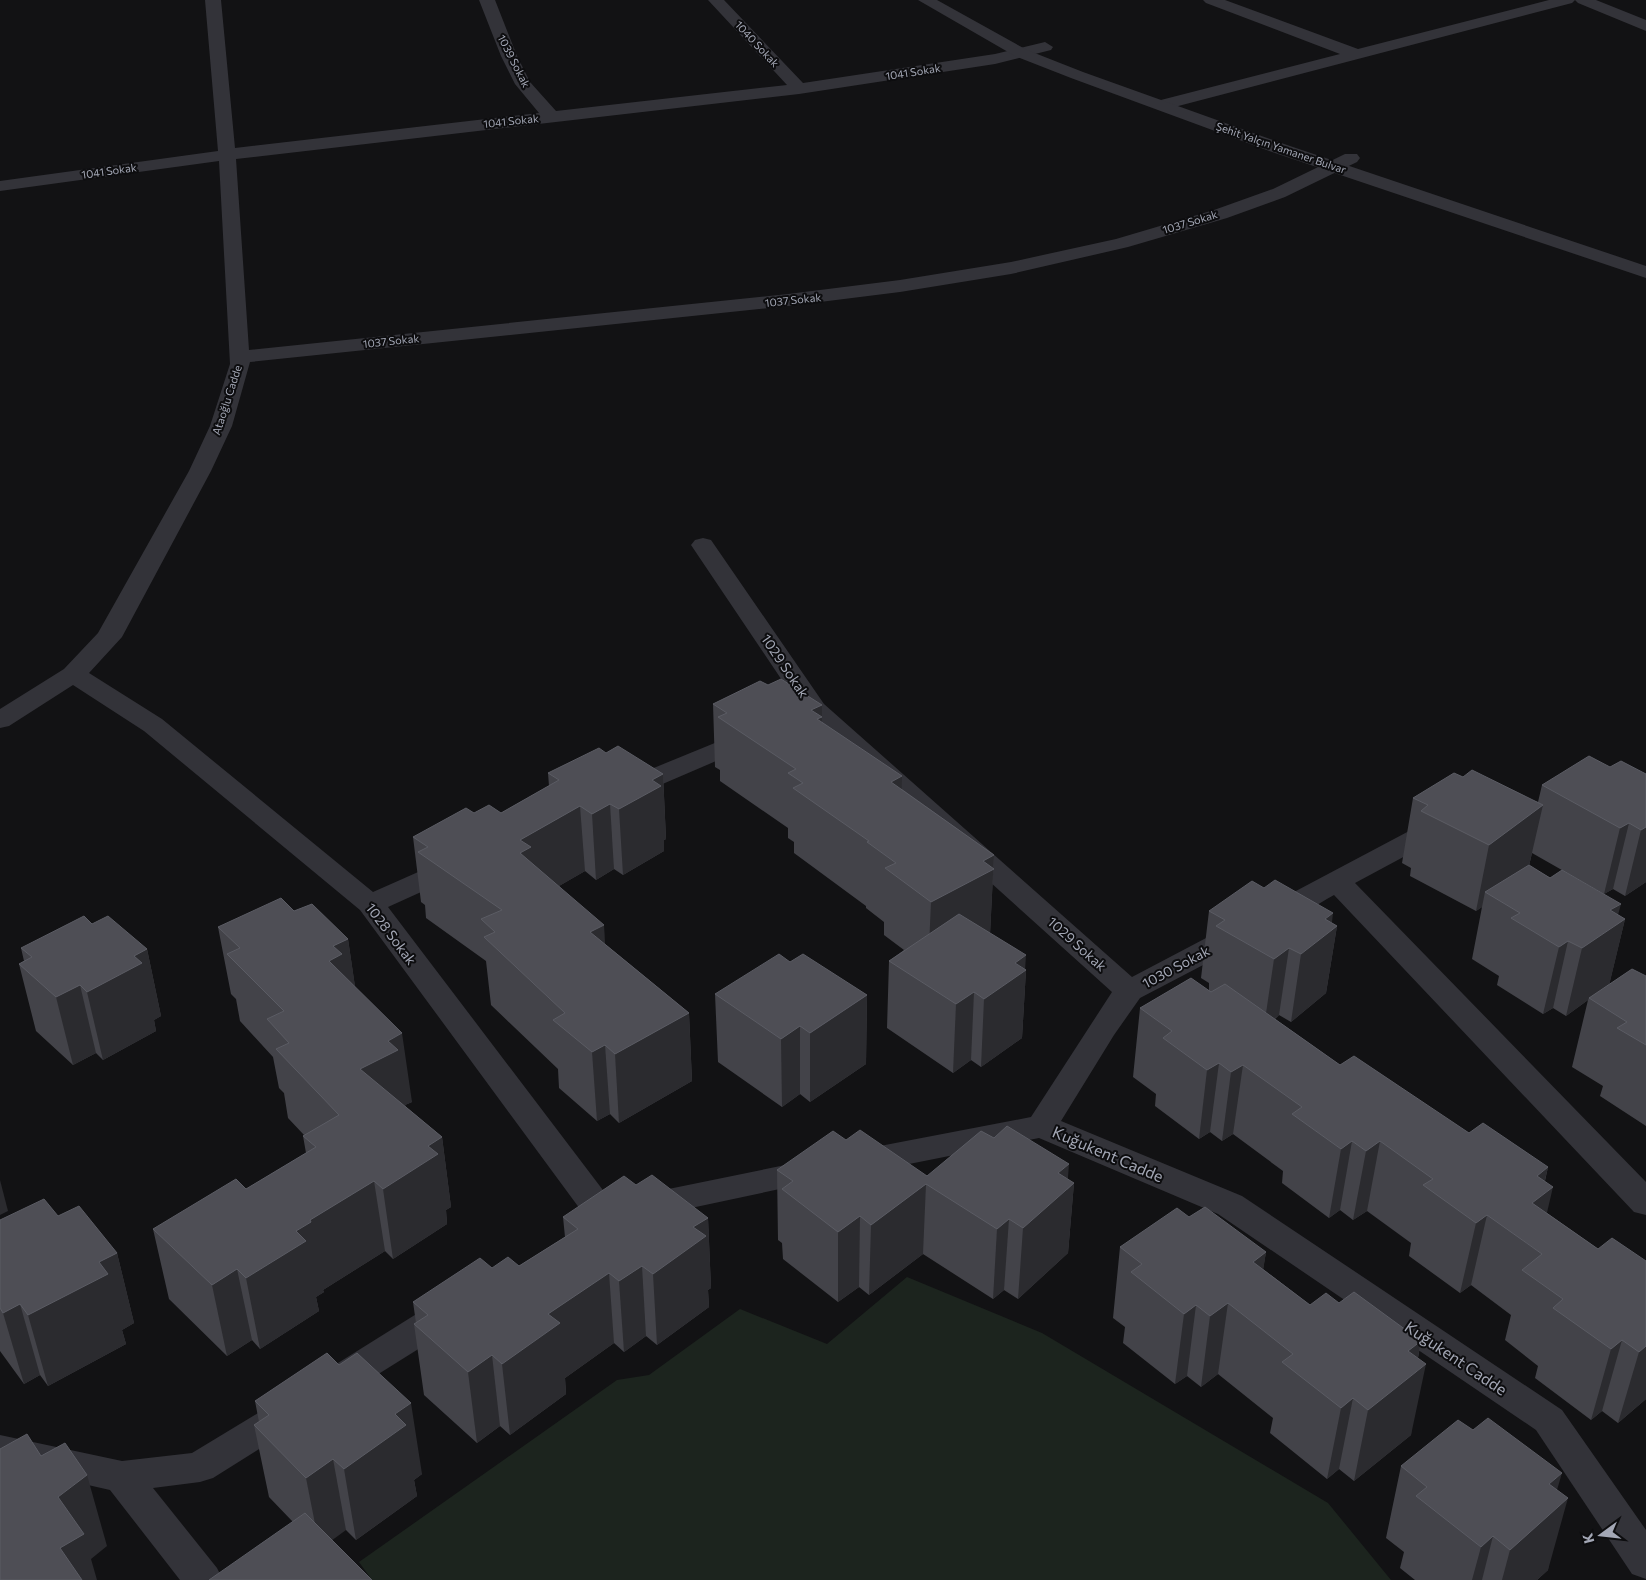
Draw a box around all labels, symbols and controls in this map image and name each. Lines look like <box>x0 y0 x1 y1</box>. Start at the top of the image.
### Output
street label: 1040 Sokak <box>733 18 782 69</box>
street label: 1039 Sokak <box>496 32 533 89</box>
street label: 1041 Sokak <box>884 61 941 82</box>
street label: 1041 Sokak <box>483 111 539 130</box>
street label: Şehit Yalçın Yamaner Bulvar <box>1214 119 1349 176</box>
street label: 1041 Sokak <box>80 160 137 181</box>
street label: 1037 Sokak <box>1161 207 1219 236</box>
street label: 1037 Sokak <box>764 290 822 309</box>
street label: 1037 Sokak <box>362 331 420 350</box>
street label: Ataoğlu Cadde <box>209 363 244 436</box>
street label: 1029 Sokak <box>758 631 813 701</box>
street label: 1028 Sokak <box>363 899 420 968</box>
street label: 1029 Sokak <box>1044 913 1110 975</box>
street label: 1030 Sokak <box>1139 942 1213 991</box>
street label: Kuğukent Cadde <box>1050 1122 1167 1186</box>
street label: Kuğukent Cadde <box>1402 1316 1511 1399</box>
north arrow <box>1576 1510 1626 1560</box>
text: K <box>1578 1531 1597 1545</box>

